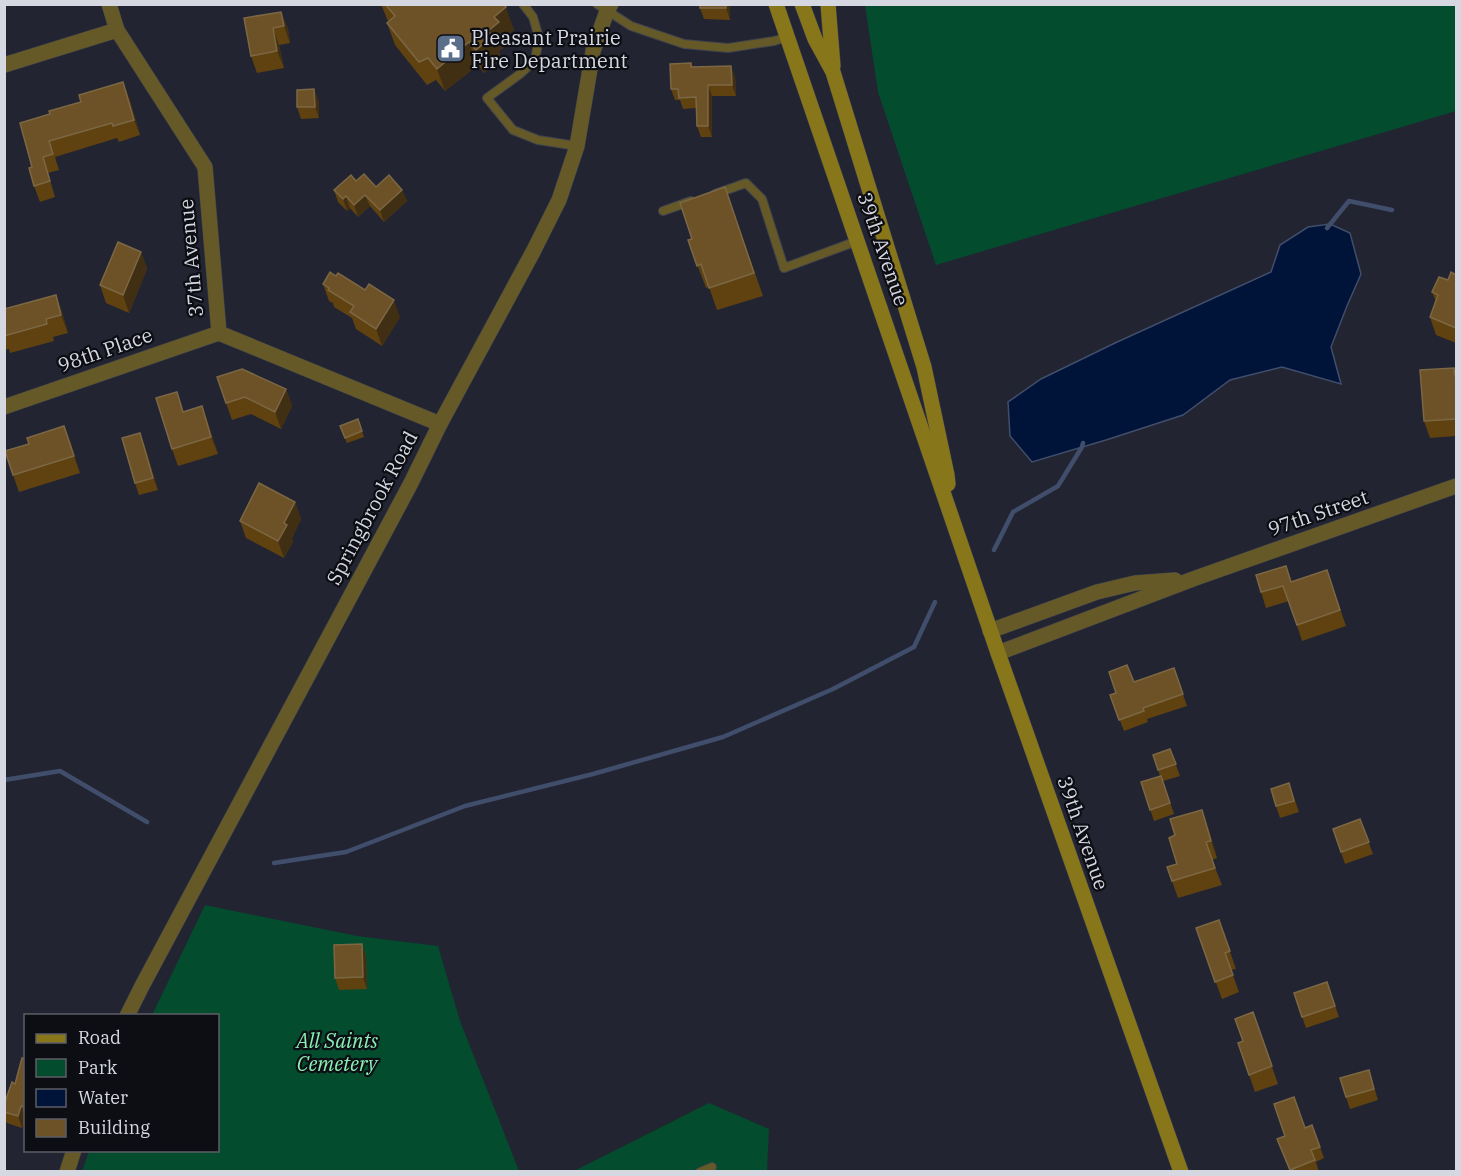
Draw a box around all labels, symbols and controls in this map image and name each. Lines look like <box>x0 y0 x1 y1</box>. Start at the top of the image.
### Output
place label: Pleasant Prairie Fire Department <box>471 24 628 74</box>
public building icon: Pleasant Prairie Fire Department <box>434 33 466 65</box>
street label: 39th Avenue <box>851 188 916 309</box>
street label: 37th Avenue <box>172 198 209 318</box>
street label: 98th Place <box>54 321 156 378</box>
street label: Springbrook Road <box>320 426 423 589</box>
street label: 97th Street <box>1264 483 1372 542</box>
street label: 39th Avenue <box>1051 772 1116 893</box>
legend <box>24 1014 219 1152</box>
text: Road <box>78 1026 121 1049</box>
park label: All Saints Cemetery <box>294 1027 379 1077</box>
text: Park <box>78 1056 118 1079</box>
text: Water <box>78 1086 128 1109</box>
text: Building <box>78 1116 150 1139</box>

